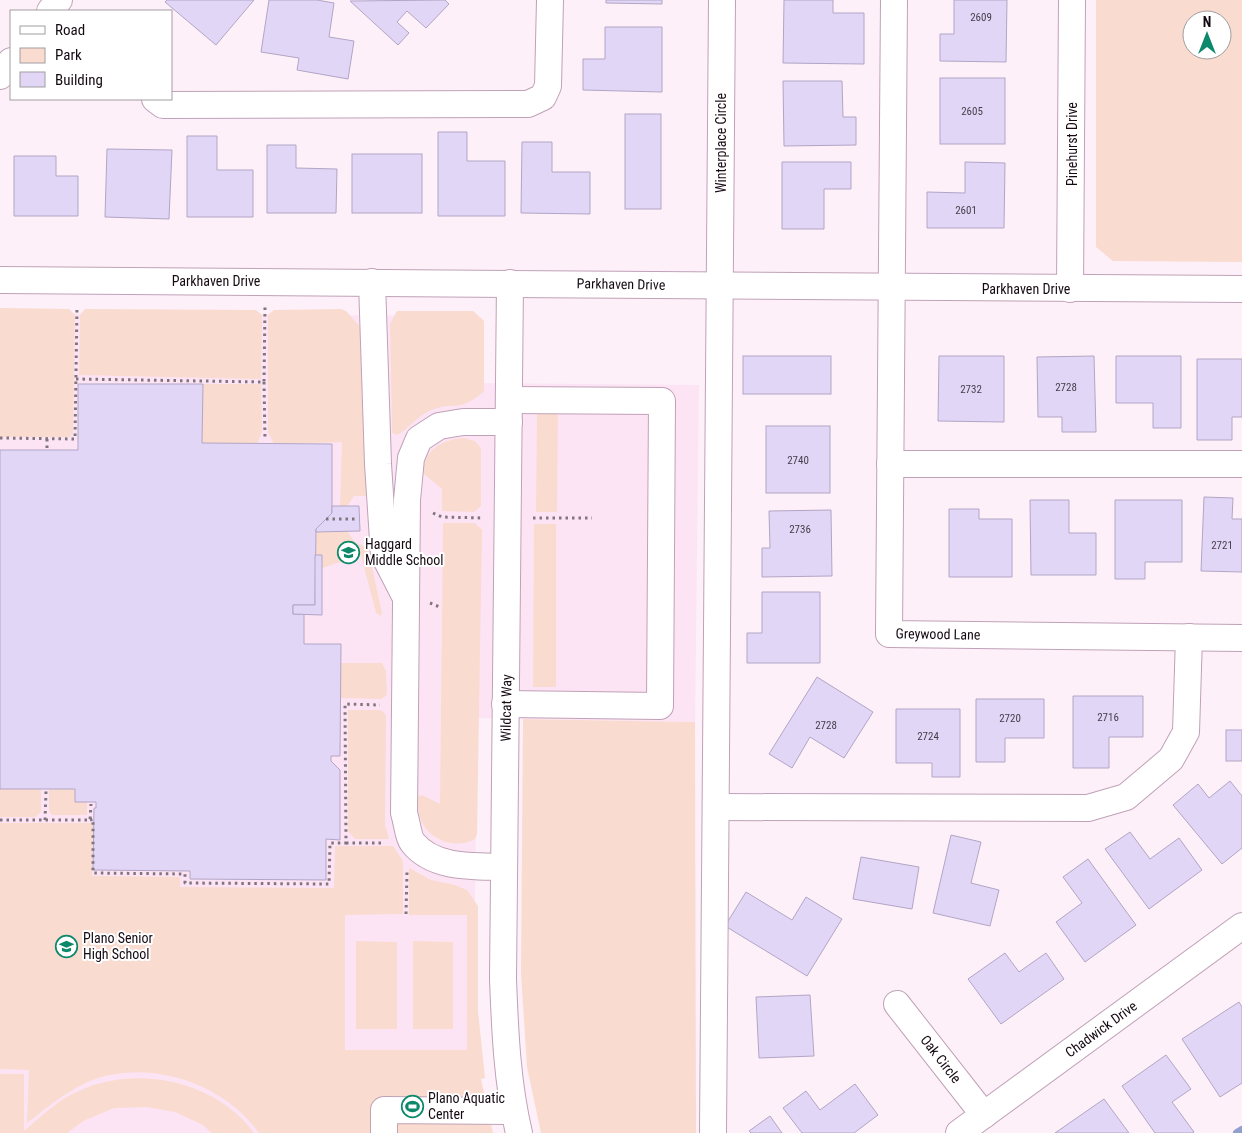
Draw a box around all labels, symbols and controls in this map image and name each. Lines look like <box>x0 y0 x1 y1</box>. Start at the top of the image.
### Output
legend <box>10 10 172 100</box>
north arrow <box>1182 10 1232 60</box>
house number: 2609 <box>970 11 992 24</box>
text: N <box>1203 14 1211 30</box>
text: Road <box>55 21 85 39</box>
text: Park <box>55 46 82 64</box>
text: Building <box>55 71 103 89</box>
street label: Winterplace Circle <box>713 92 729 193</box>
street label: Pinehurst Drive <box>1064 102 1080 186</box>
house number: 2605 <box>961 105 983 118</box>
house number: 2601 <box>955 204 977 217</box>
street label: Parkhaven Drive <box>172 273 261 289</box>
street label: Parkhaven Drive <box>577 275 666 293</box>
street label: Parkhaven Drive <box>982 281 1071 297</box>
house number: 2728 <box>1055 381 1077 394</box>
house number: 2732 <box>960 383 982 396</box>
house number: 2740 <box>787 454 809 467</box>
house number: 2736 <box>789 523 811 536</box>
place label: Haggard Middle School <box>365 536 443 568</box>
house number: 2721 <box>1211 539 1233 552</box>
school or university icon: Haggard Middle School <box>337 540 361 564</box>
street label: Greywood Lane <box>895 625 981 643</box>
street label: Wildcat Way <box>497 674 515 742</box>
house number: 2716 <box>1097 711 1119 724</box>
house number: 2720 <box>999 712 1021 725</box>
house number: 2728 <box>815 719 837 732</box>
house number: 2724 <box>917 730 939 743</box>
place label: Plano Senior High School <box>83 930 153 962</box>
school or university icon: Plano Senior High School <box>55 934 79 958</box>
street label: Chadwick Drive <box>1062 997 1140 1060</box>
street label: Oak Circle <box>917 1032 965 1086</box>
place label: Plano Aquatic Center <box>428 1090 505 1122</box>
sports icon: Plano Aquatic Center <box>400 1094 424 1118</box>

